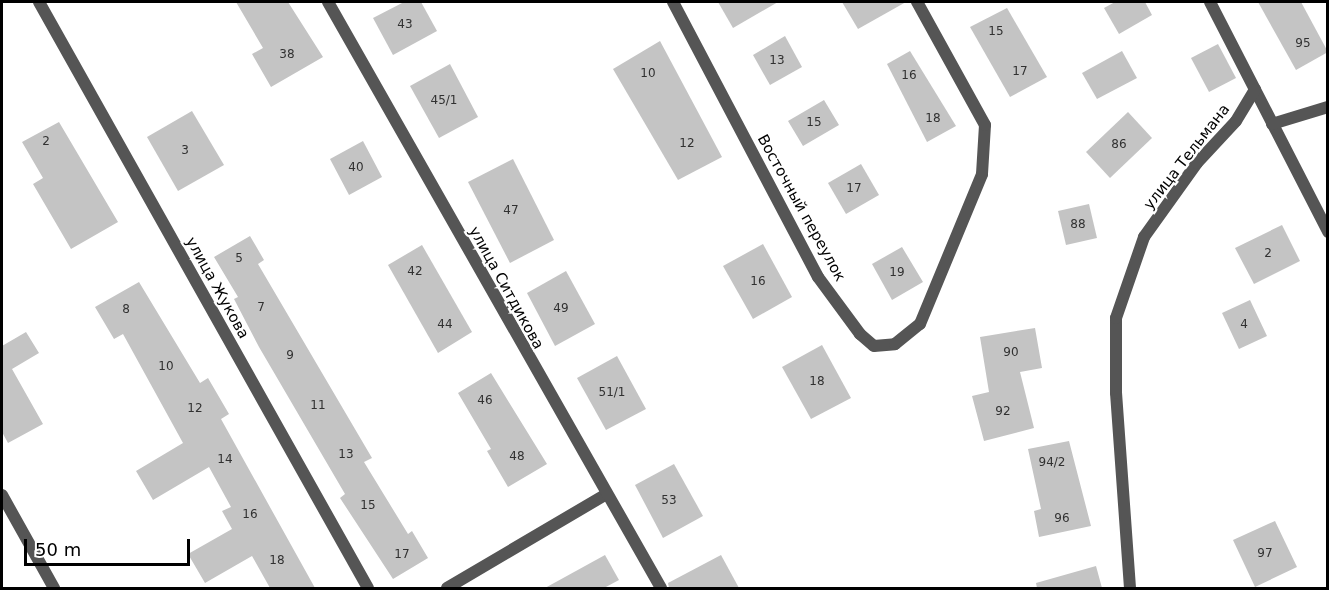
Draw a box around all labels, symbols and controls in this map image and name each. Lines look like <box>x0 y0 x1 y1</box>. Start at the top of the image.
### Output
house number: 43 <box>397 18 413 32</box>
house number: 15 <box>988 25 1004 39</box>
house number: 95 <box>1295 37 1311 51</box>
house number: 38 <box>279 48 295 62</box>
house number: 13 <box>769 54 785 68</box>
house number: 17 <box>1012 65 1028 79</box>
house number: 10 <box>640 67 656 81</box>
house number: 16 <box>901 69 917 83</box>
house number: 45/1 <box>431 94 457 108</box>
street label: улица Тельмана <box>1140 101 1234 213</box>
house number: 18 <box>925 112 941 126</box>
house number: 15 <box>806 116 822 130</box>
street label: Восточный переулок <box>753 131 849 285</box>
house number: 2 <box>42 135 50 149</box>
house number: 12 <box>679 137 695 151</box>
house number: 86 <box>1111 138 1127 152</box>
house number: 3 <box>181 144 189 158</box>
house number: 40 <box>348 161 364 175</box>
house number: 17 <box>846 182 862 196</box>
house number: 47 <box>503 204 519 218</box>
house number: 88 <box>1070 218 1086 232</box>
street label: улица Ситдикова <box>465 223 547 353</box>
street label: улица Жукова <box>182 234 252 342</box>
house number: 2 <box>1264 247 1272 261</box>
house number: 5 <box>235 252 243 266</box>
house number: 42 <box>407 265 423 279</box>
house number: 19 <box>889 266 905 280</box>
house number: 16 <box>750 275 766 289</box>
house number: 7 <box>257 301 265 315</box>
house number: 49 <box>553 302 569 316</box>
house number: 8 <box>122 303 130 317</box>
house number: 44 <box>437 318 453 332</box>
house number: 4 <box>1240 318 1248 332</box>
house number: 90 <box>1003 346 1019 360</box>
house number: 9 <box>286 349 294 363</box>
house number: 10 <box>158 360 174 374</box>
house number: 18 <box>809 375 825 389</box>
house number: 51/1 <box>599 386 625 400</box>
house number: 46 <box>477 394 493 408</box>
house number: 11 <box>310 399 326 413</box>
house number: 12 <box>187 402 203 416</box>
house number: 92 <box>995 405 1011 419</box>
house number: 13 <box>338 448 354 462</box>
house number: 48 <box>509 450 525 464</box>
house number: 14 <box>217 453 233 467</box>
house number: 94/2 <box>1039 456 1065 470</box>
house number: 53 <box>661 494 677 508</box>
house number: 15 <box>360 499 376 513</box>
house number: 16 <box>242 508 258 522</box>
house number: 96 <box>1054 512 1070 526</box>
scale bar <box>27 527 194 565</box>
text: 50 m <box>35 539 81 560</box>
house number: 97 <box>1257 547 1273 561</box>
house number: 17 <box>394 548 410 562</box>
house number: 18 <box>269 554 285 568</box>

